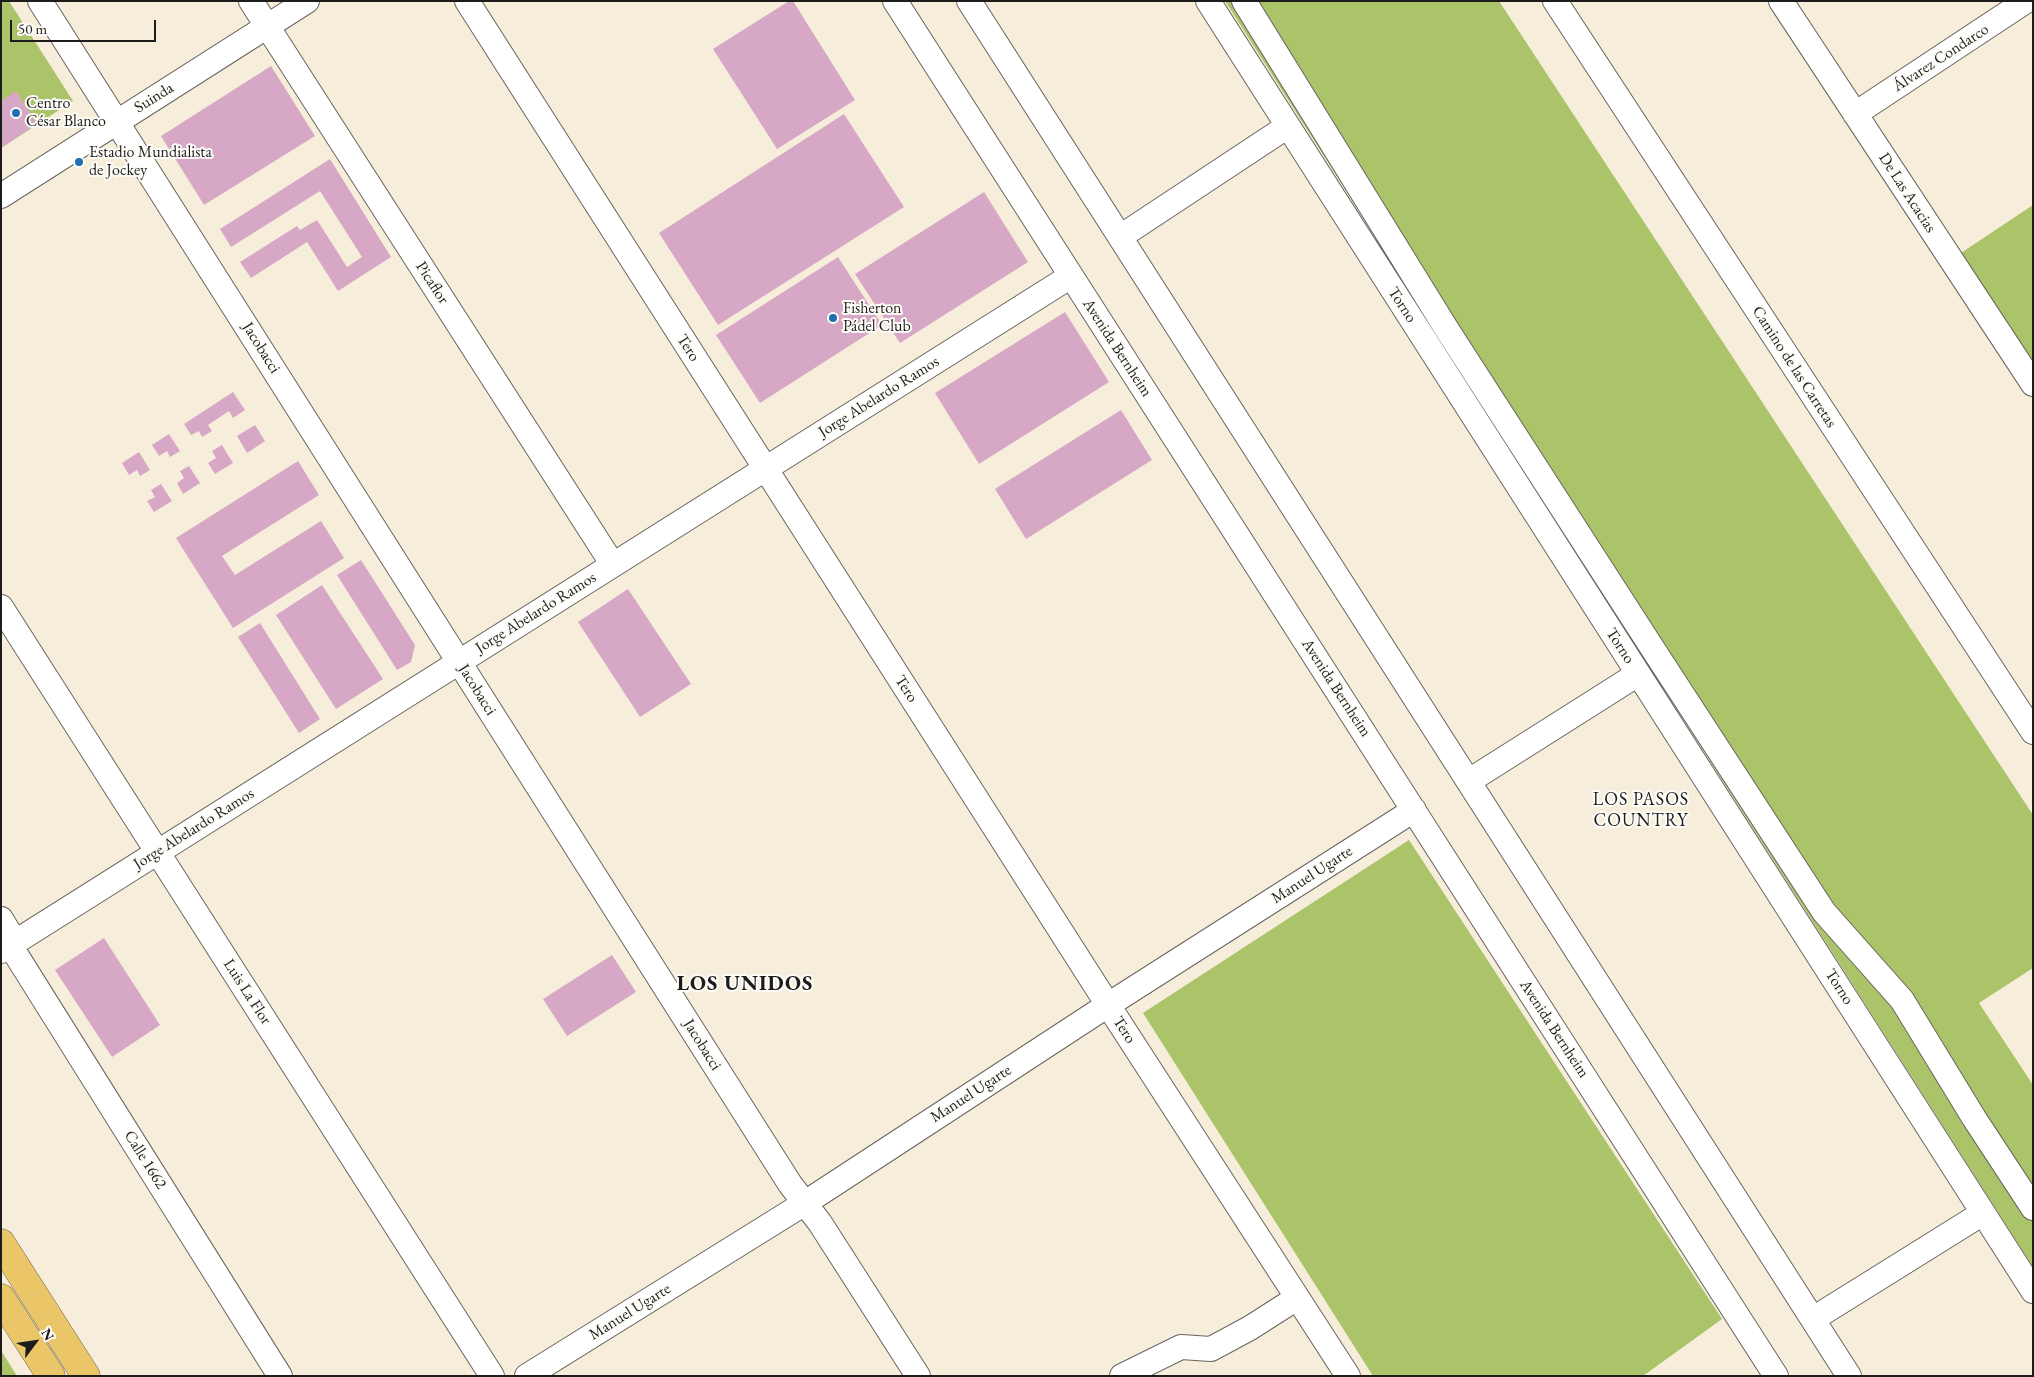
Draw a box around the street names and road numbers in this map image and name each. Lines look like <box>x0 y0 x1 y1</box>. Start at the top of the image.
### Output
street label: Álvarez Condarco <box>1889 20 1993 96</box>
street label: Suinda <box>131 79 177 117</box>
street label: De Las Acacias <box>1874 149 1940 237</box>
street label: Picaflor <box>411 258 453 308</box>
street label: Torno <box>1383 284 1421 326</box>
street label: Avenida Bernheim <box>1078 295 1156 401</box>
street label: Camino de las Carretas <box>1748 303 1840 431</box>
street label: Jacobacci <box>238 319 284 377</box>
street label: Tero <box>672 331 704 365</box>
street label: Jorge Abelardo Ramos <box>815 352 943 442</box>
street label: Jorge Abelardo Ramos <box>472 568 600 658</box>
street label: Torno <box>1601 625 1639 667</box>
street label: Avenida Bernheim <box>1297 635 1375 741</box>
street label: Jacobacci <box>454 661 500 719</box>
street label: Tero <box>890 672 922 706</box>
street label: Jorge Abelardo Ramos <box>130 784 258 874</box>
street label: Manuel Ugarte <box>1268 842 1356 908</box>
street label: Luis La Flor <box>219 956 275 1028</box>
street label: Torno <box>1820 966 1858 1008</box>
street label: Avenida Bernheim <box>1515 976 1593 1082</box>
street label: Tero <box>1108 1013 1140 1047</box>
street label: Jacobacci <box>679 1016 725 1074</box>
street label: Manuel Ugarte <box>927 1061 1015 1127</box>
street label: Calle 1662 <box>119 1127 171 1193</box>
street label: Manuel Ugarte <box>586 1279 674 1345</box>

